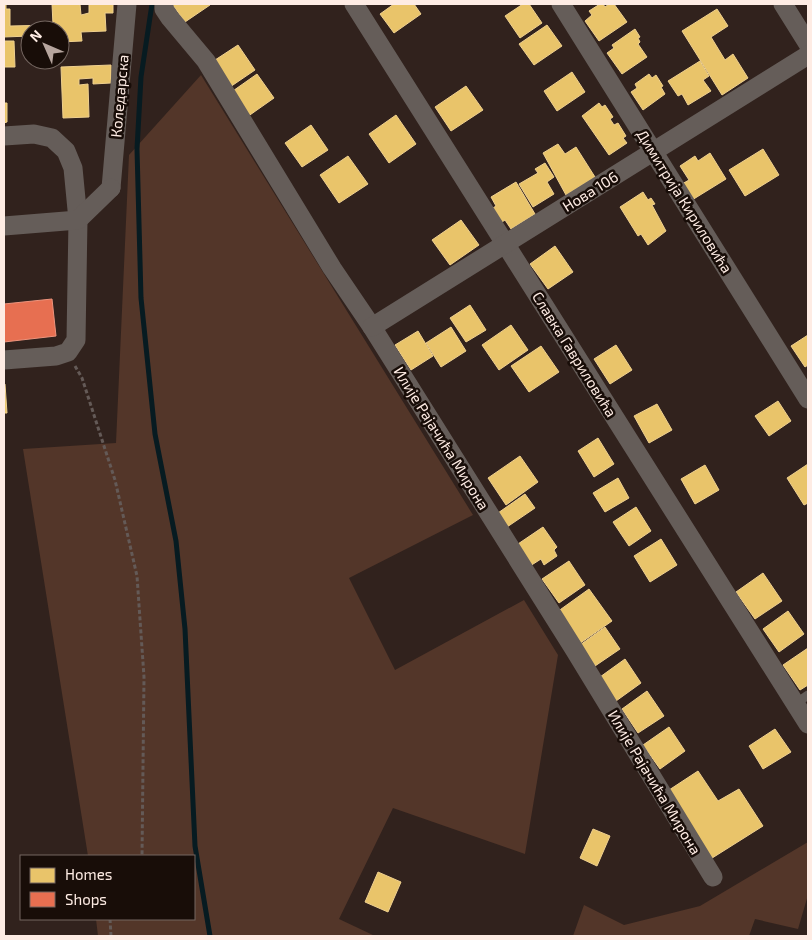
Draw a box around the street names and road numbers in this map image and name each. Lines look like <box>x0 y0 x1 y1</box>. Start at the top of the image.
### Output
street label: Коледарска <box>106 54 132 138</box>
street label: Димитрија Кириловића <box>633 126 737 277</box>
street label: Нова 106 <box>559 167 621 215</box>
street label: Славка Гавриловића <box>529 288 621 420</box>
street label: Илије Рајачића Мирона <box>390 363 493 513</box>
street label: Илије Рајачића Мирона <box>604 706 705 858</box>

